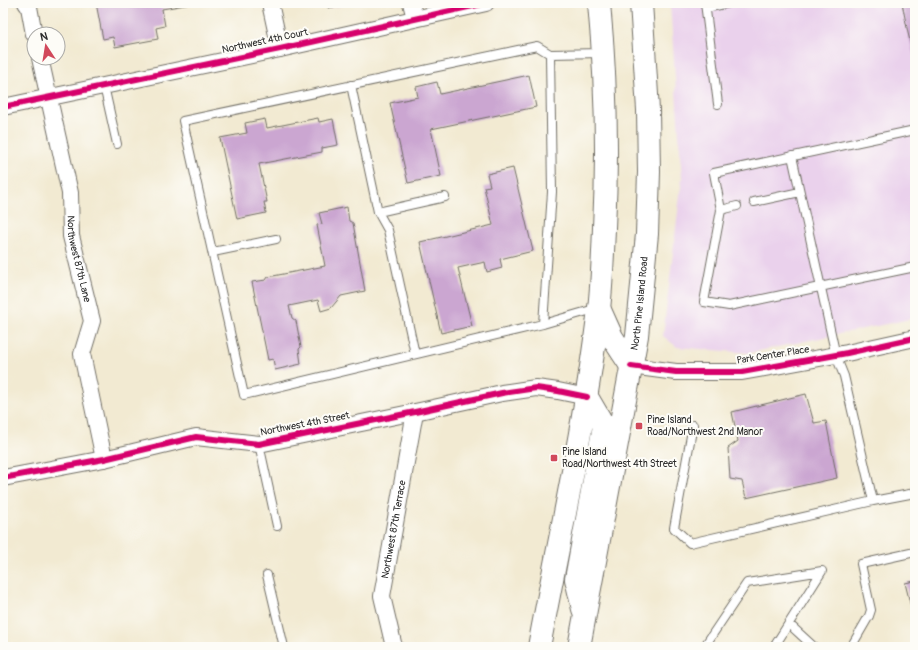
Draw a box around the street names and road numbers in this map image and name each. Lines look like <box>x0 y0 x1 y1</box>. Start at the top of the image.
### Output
street label: Northwest 4th Court <box>221 26 310 56</box>
street label: Northwest 87th Lane <box>65 215 93 304</box>
street label: North Pine Island Road <box>628 256 651 351</box>
street label: Park Center Place <box>736 343 810 367</box>
street label: Northwest 4th Street <box>259 409 352 439</box>
street label: Northwest 87th Terrace <box>379 479 409 580</box>

